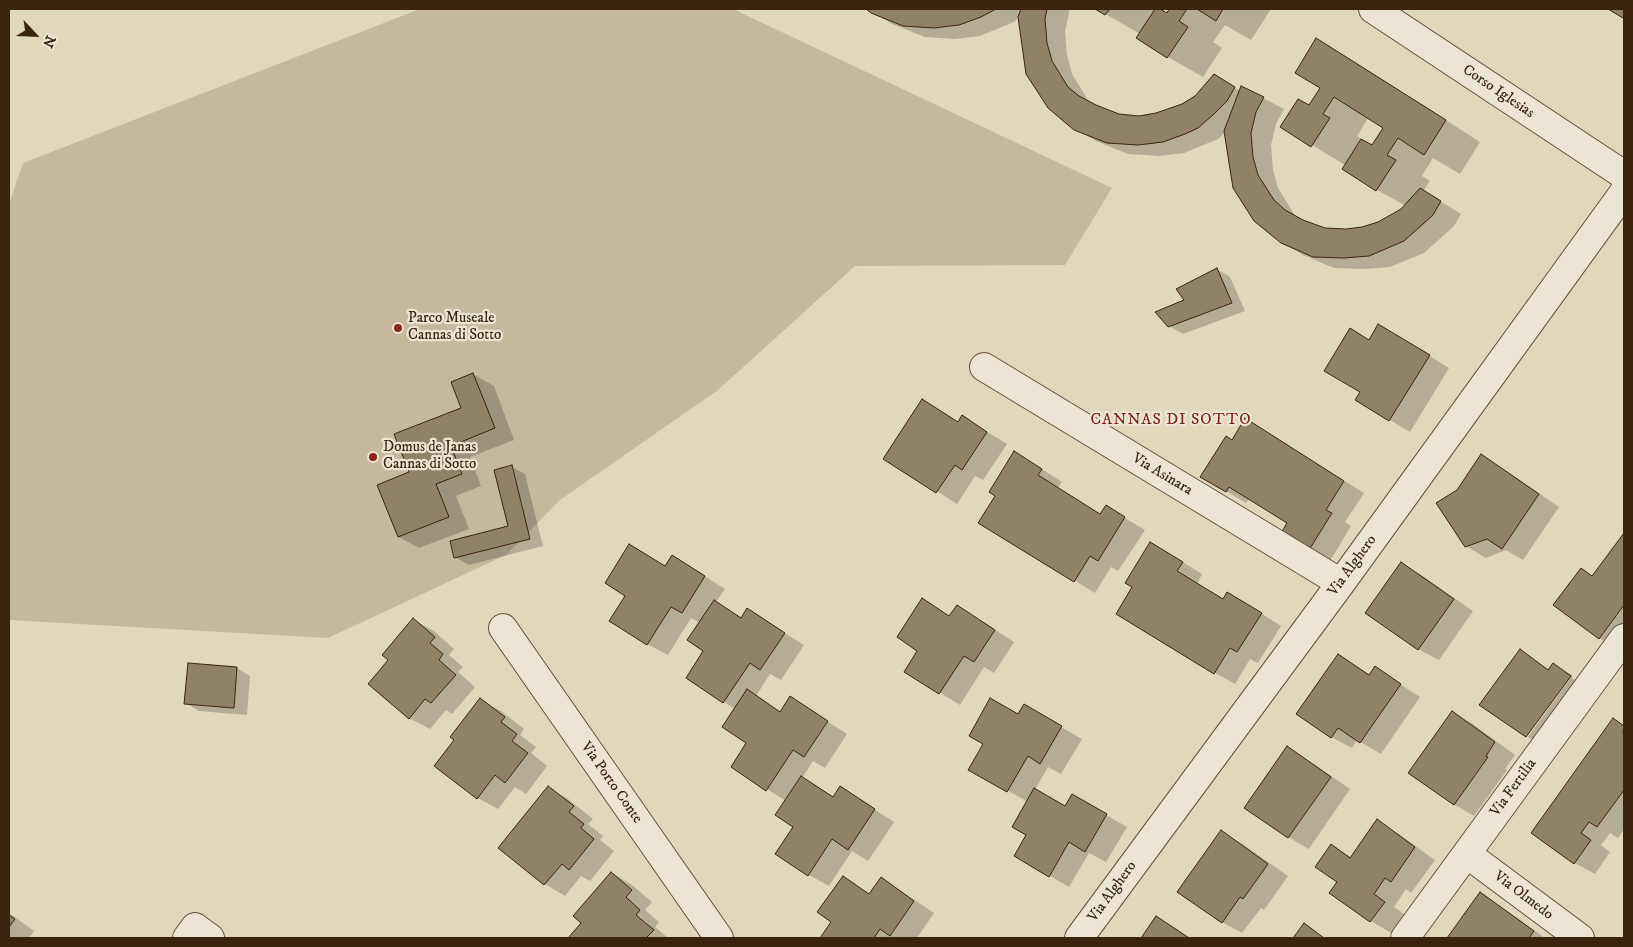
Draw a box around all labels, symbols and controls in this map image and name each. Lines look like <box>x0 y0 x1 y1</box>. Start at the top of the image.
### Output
north arrow <box>10 10 60 60</box>
text: N <box>38 32 59 50</box>
street label: Corso Iglesias <box>1459 61 1537 123</box>
place label: Parco Museale Cannas di Sotto <box>408 310 501 345</box>
marker: Parco Museale Cannas di Sotto <box>392 322 404 334</box>
district label: CANNAS DI SOTTO <box>1089 411 1253 431</box>
place label: Domus de Janas Cannas di Sotto <box>383 439 476 474</box>
street label: Via Asinara <box>1128 450 1196 500</box>
marker: Domus de Janas Cannas di Sotto <box>367 451 379 463</box>
street label: Via Alghero <box>1325 532 1381 600</box>
street label: Via Porto Conte <box>576 739 646 827</box>
street label: Via Fertilia <box>1487 756 1541 820</box>
street label: Via Alghero <box>1085 858 1141 926</box>
street label: Via Olmedo <box>1490 868 1556 924</box>

